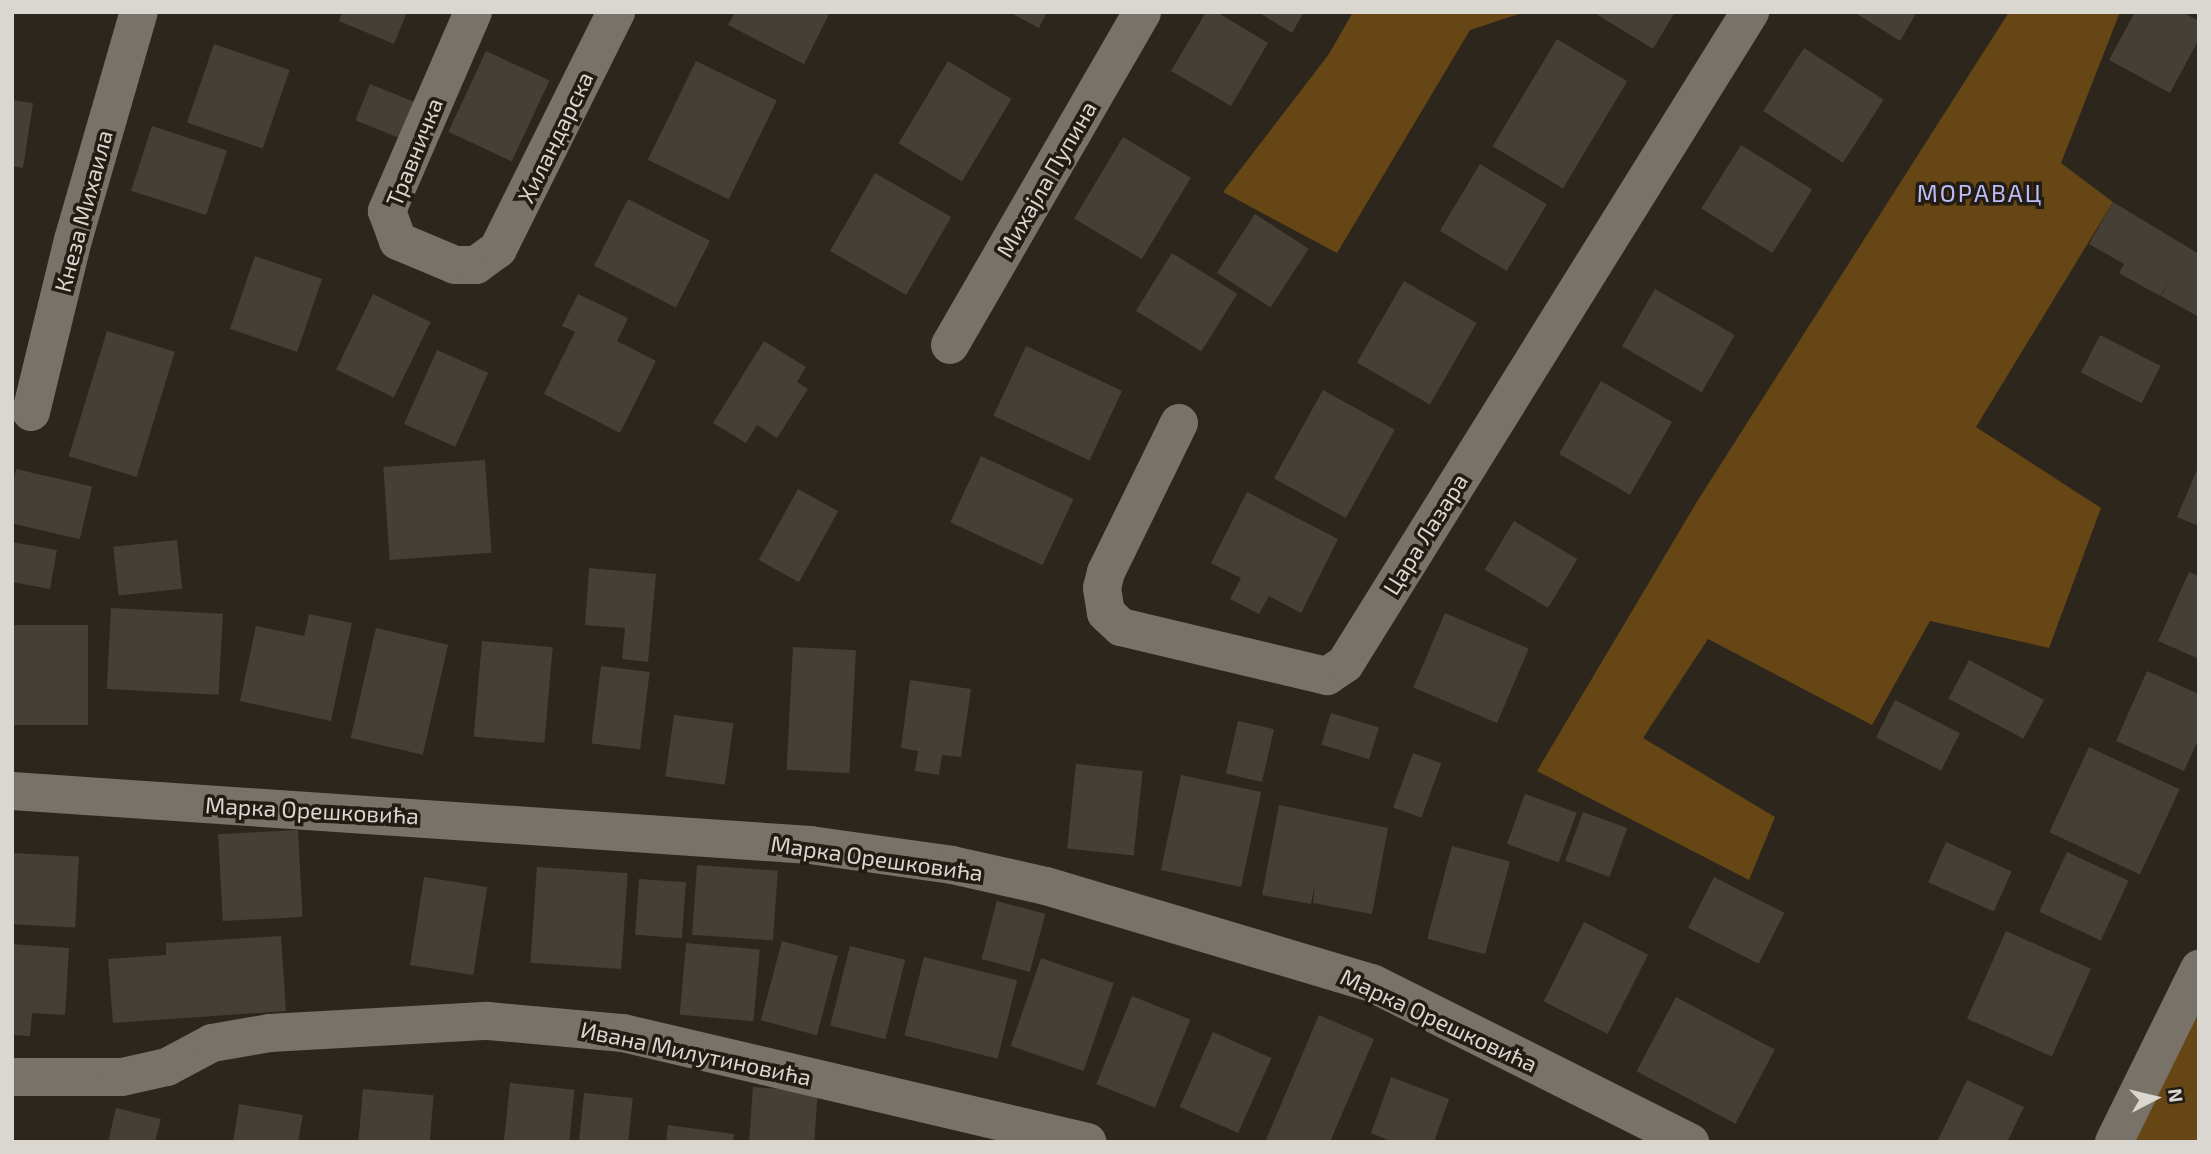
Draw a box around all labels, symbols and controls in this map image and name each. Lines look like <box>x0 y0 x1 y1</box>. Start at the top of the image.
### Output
street label: Хиландарска <box>511 67 599 207</box>
street label: Травничка <box>380 94 448 210</box>
street label: Михајла Пупина <box>990 96 1102 262</box>
street label: Кнеза Михаила <box>48 127 118 295</box>
district label: МОРАВАЦ <box>1918 179 2042 207</box>
street label: Цара Лазара <box>1377 468 1473 600</box>
street label: Марка Орешковића <box>204 791 420 829</box>
street label: Марка Орешковића <box>769 829 985 887</box>
street label: Марка Орешковића <box>1336 962 1542 1078</box>
street label: Ивана Милутиновића <box>578 1015 814 1091</box>
north arrow <box>2120 1063 2190 1133</box>
text: N <box>2164 1087 2189 1104</box>

